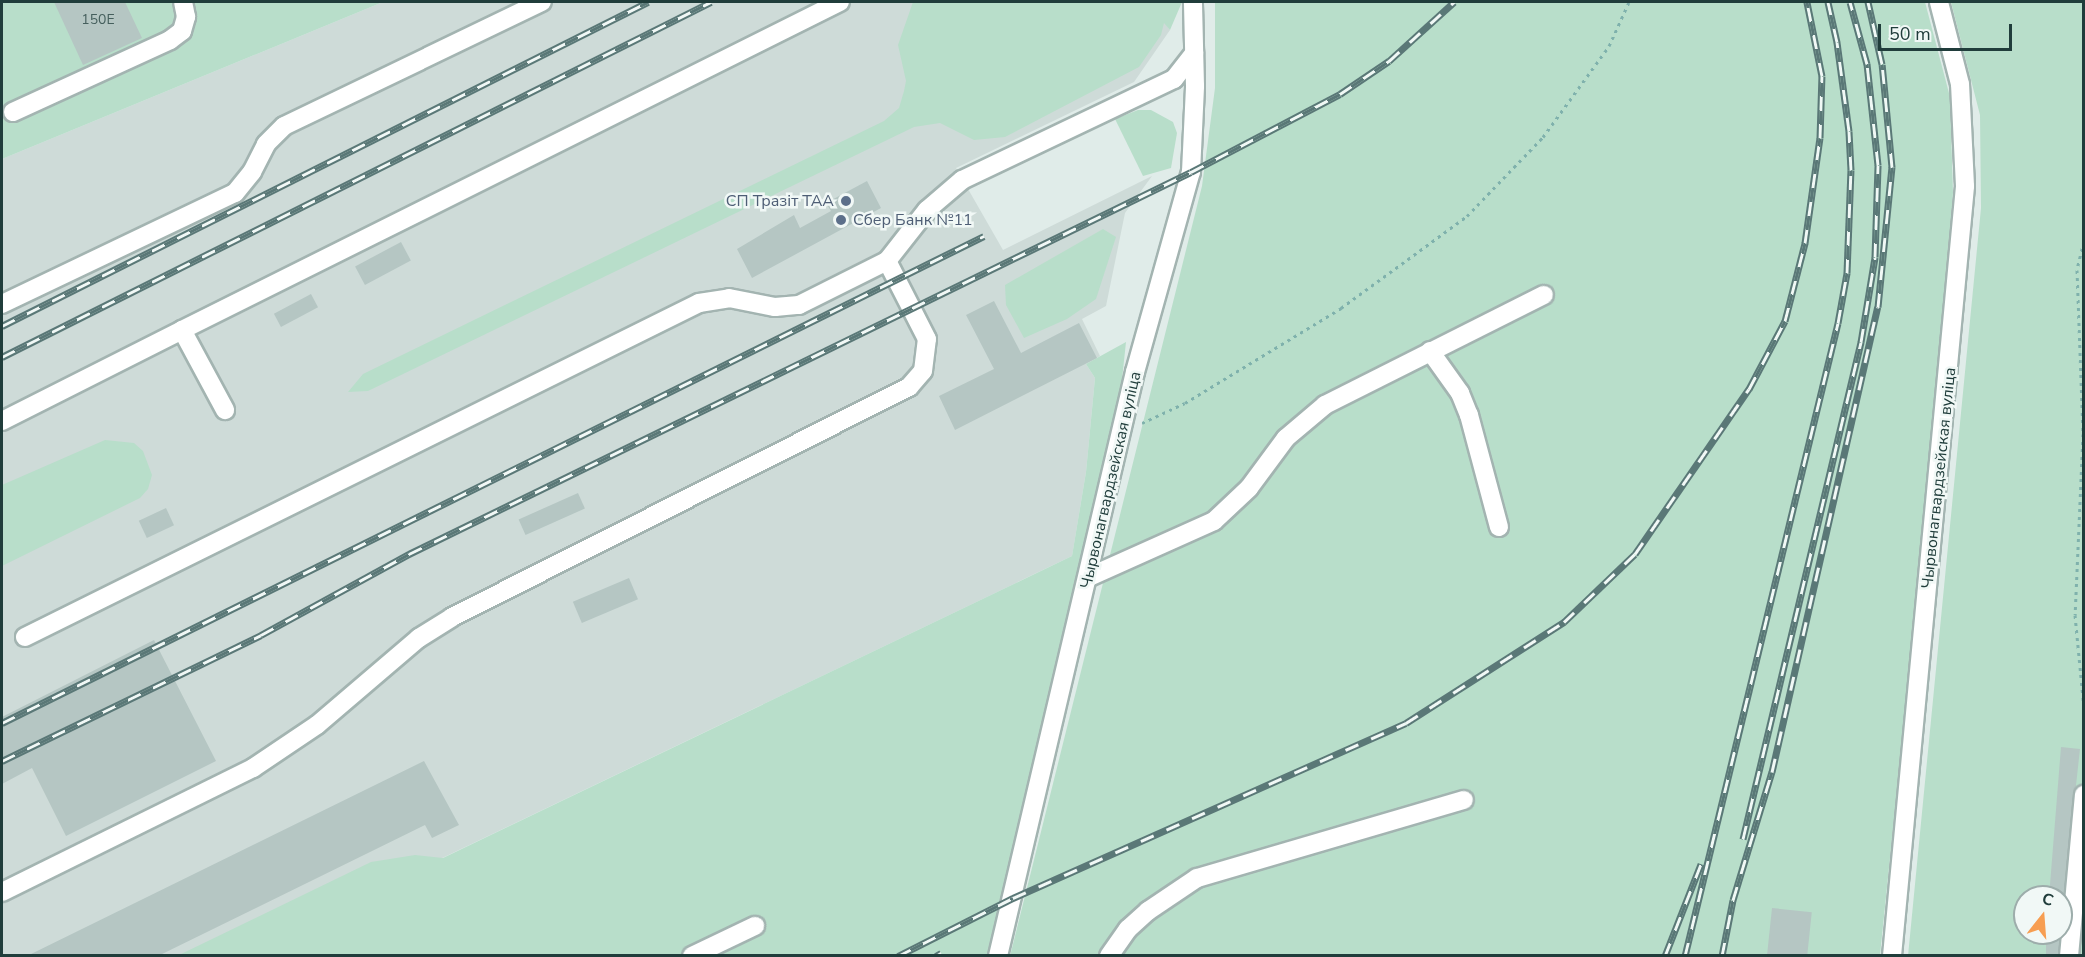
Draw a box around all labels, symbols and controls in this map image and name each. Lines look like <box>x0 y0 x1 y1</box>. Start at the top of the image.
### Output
house number: 150E <box>81 12 115 28</box>
scale bar <box>1881 12 2014 50</box>
text: 50 m <box>1889 22 1931 46</box>
place label: СП Тразіт ТАА <box>726 191 834 211</box>
marker: СП Тразіт ТАА <box>839 194 853 208</box>
place label: Сбер Банк №11 <box>853 210 973 230</box>
marker: Сбер Банк №11 <box>834 213 848 227</box>
street label: Чырвонагвардзейская вуліца <box>1918 366 1960 590</box>
street label: Чырвонагвардзейская вуліца <box>1077 370 1145 590</box>
north arrow <box>2013 885 2073 945</box>
text: С <box>2039 888 2056 912</box>

